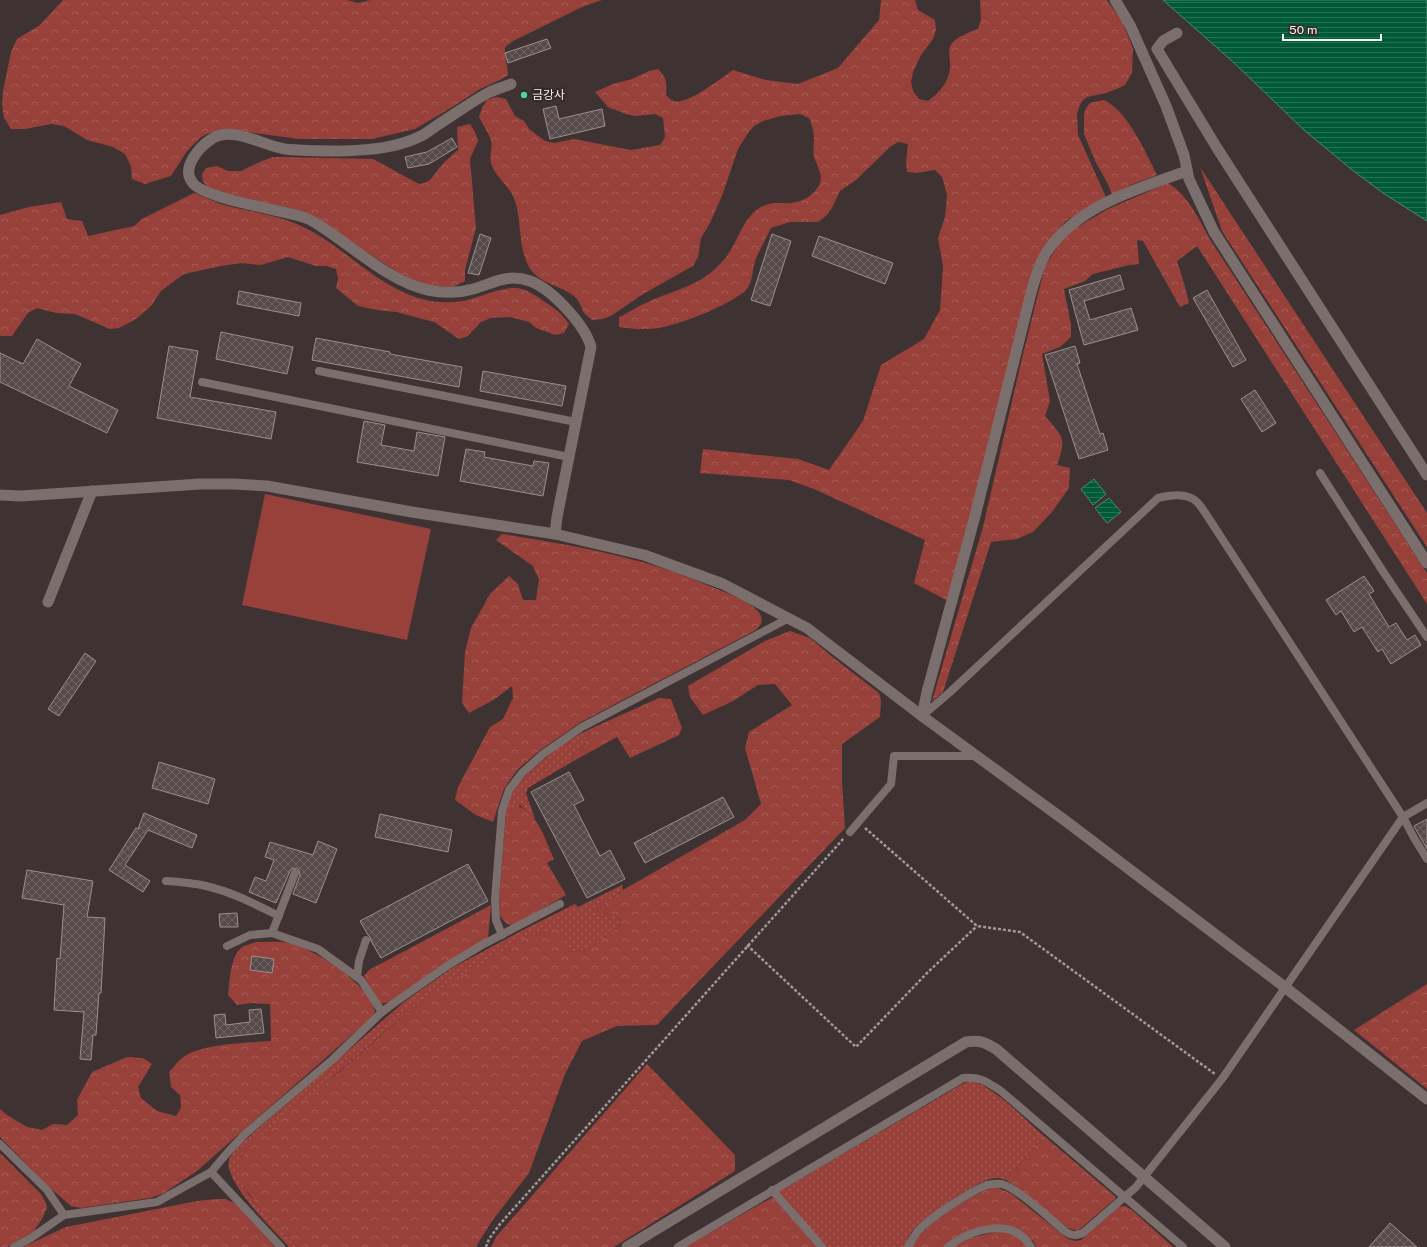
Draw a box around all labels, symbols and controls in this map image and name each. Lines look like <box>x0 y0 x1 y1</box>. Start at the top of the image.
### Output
scale bar <box>1283 16 1381 42</box>
text: 50 m <box>1289 23 1317 37</box>
place label: 금강사 <box>532 88 565 102</box>
marker: 금강사 <box>519 90 529 100</box>

